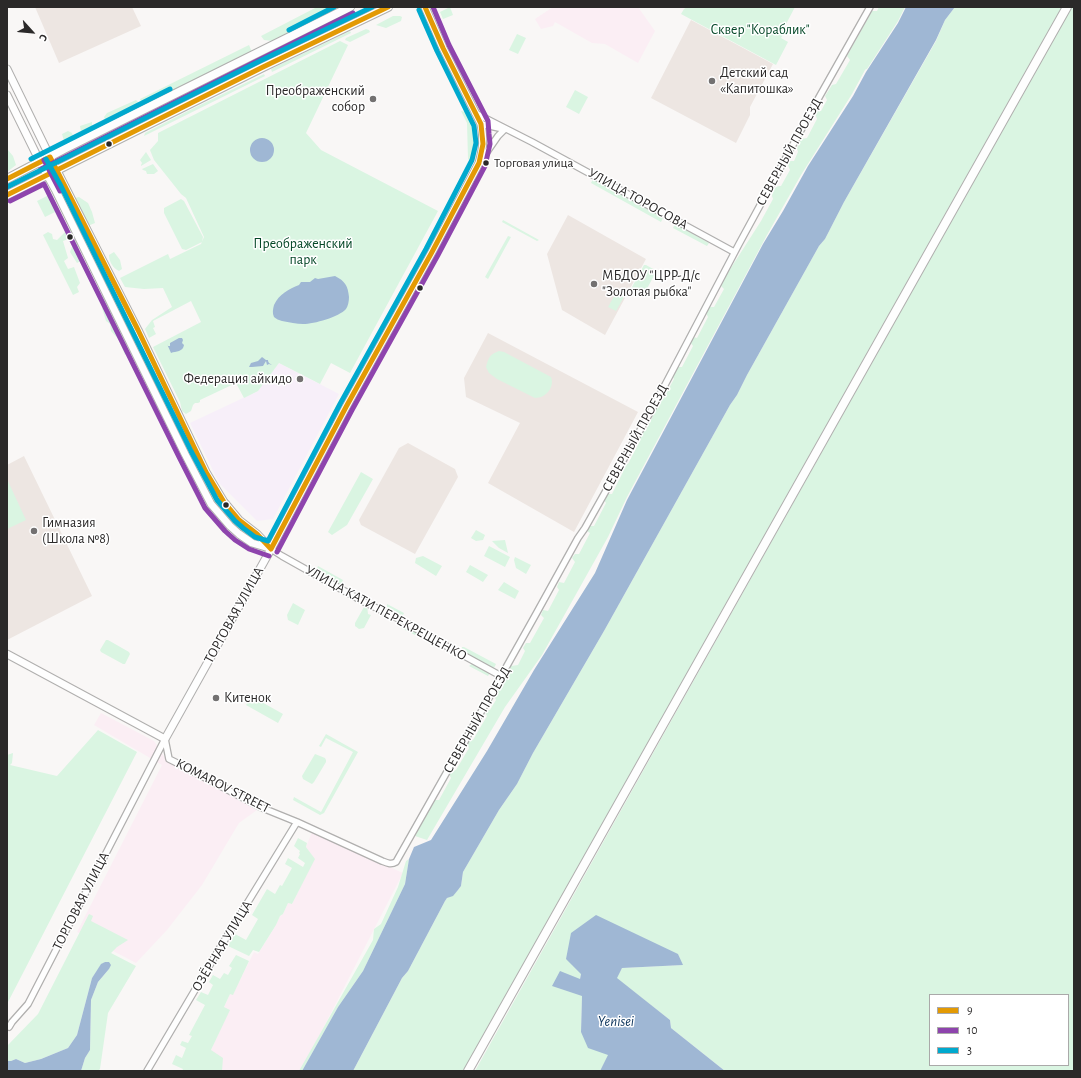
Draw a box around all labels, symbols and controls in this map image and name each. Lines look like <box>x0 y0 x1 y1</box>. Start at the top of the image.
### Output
north arrow <box>12 12 52 52</box>
park label: Сквер "Кораблик" <box>710 22 810 38</box>
text: С <box>37 32 49 43</box>
place label: Детский сад «Капитошка» <box>720 65 794 98</box>
marker: Детский сад «Капитошка» <box>707 76 717 86</box>
place label: Преображенский собор <box>266 83 365 116</box>
marker: Преображенский собор <box>368 94 378 104</box>
street label: СЕВЕРНЫЙ ПРОЕЗД <box>752 95 826 209</box>
unlabelled marker <box>104 139 114 149</box>
place label: Торговая улица <box>494 155 573 171</box>
marker: Торговая улица <box>481 158 491 168</box>
street label: УЛИЦА ТОРОСОВА <box>585 165 691 233</box>
unlabelled marker <box>65 232 75 242</box>
park label: Преображенский парк <box>253 236 353 268</box>
place label: МБДОУ "ЦРР-Д/с "Золотая рыбка" <box>602 268 700 300</box>
marker: МБДОУ "ЦРР-Д/с "Золотая рыбка" <box>589 279 599 289</box>
unlabelled marker <box>415 283 425 293</box>
place label: Федерация айкидо <box>184 371 292 387</box>
marker: Федерация айкидо <box>295 374 305 384</box>
street label: СЕВЕРНЫЙ ПРОЕЗД <box>598 381 672 495</box>
unlabelled marker <box>221 500 231 510</box>
place label: Гимназия (Школа №8) <box>42 515 110 548</box>
marker: Гимназия (Школа №8) <box>29 526 39 536</box>
street label: УЛИЦА КАТИ ПЕРЕКРЕЩЕНКО <box>302 561 470 665</box>
street label: ТОРГОВАЯ УЛИЦА <box>201 564 267 666</box>
street label: СЕВЕРНЫЙ ПРОЕЗД <box>440 664 514 776</box>
place label: Китенок <box>224 690 271 706</box>
marker: Китенок <box>211 693 221 703</box>
street label: KOMAROV STREET <box>173 755 273 817</box>
street label: ТОРГОВАЯ УЛИЦА <box>49 849 113 953</box>
street label: ОЗЁРНАЯ УЛИЦА <box>188 897 256 995</box>
legend <box>929 994 1069 1066</box>
text: 9 <box>967 1004 973 1016</box>
water label: Yenisei <box>598 1012 634 1030</box>
text: 10 <box>967 1024 977 1036</box>
text: 3 <box>967 1044 972 1056</box>

